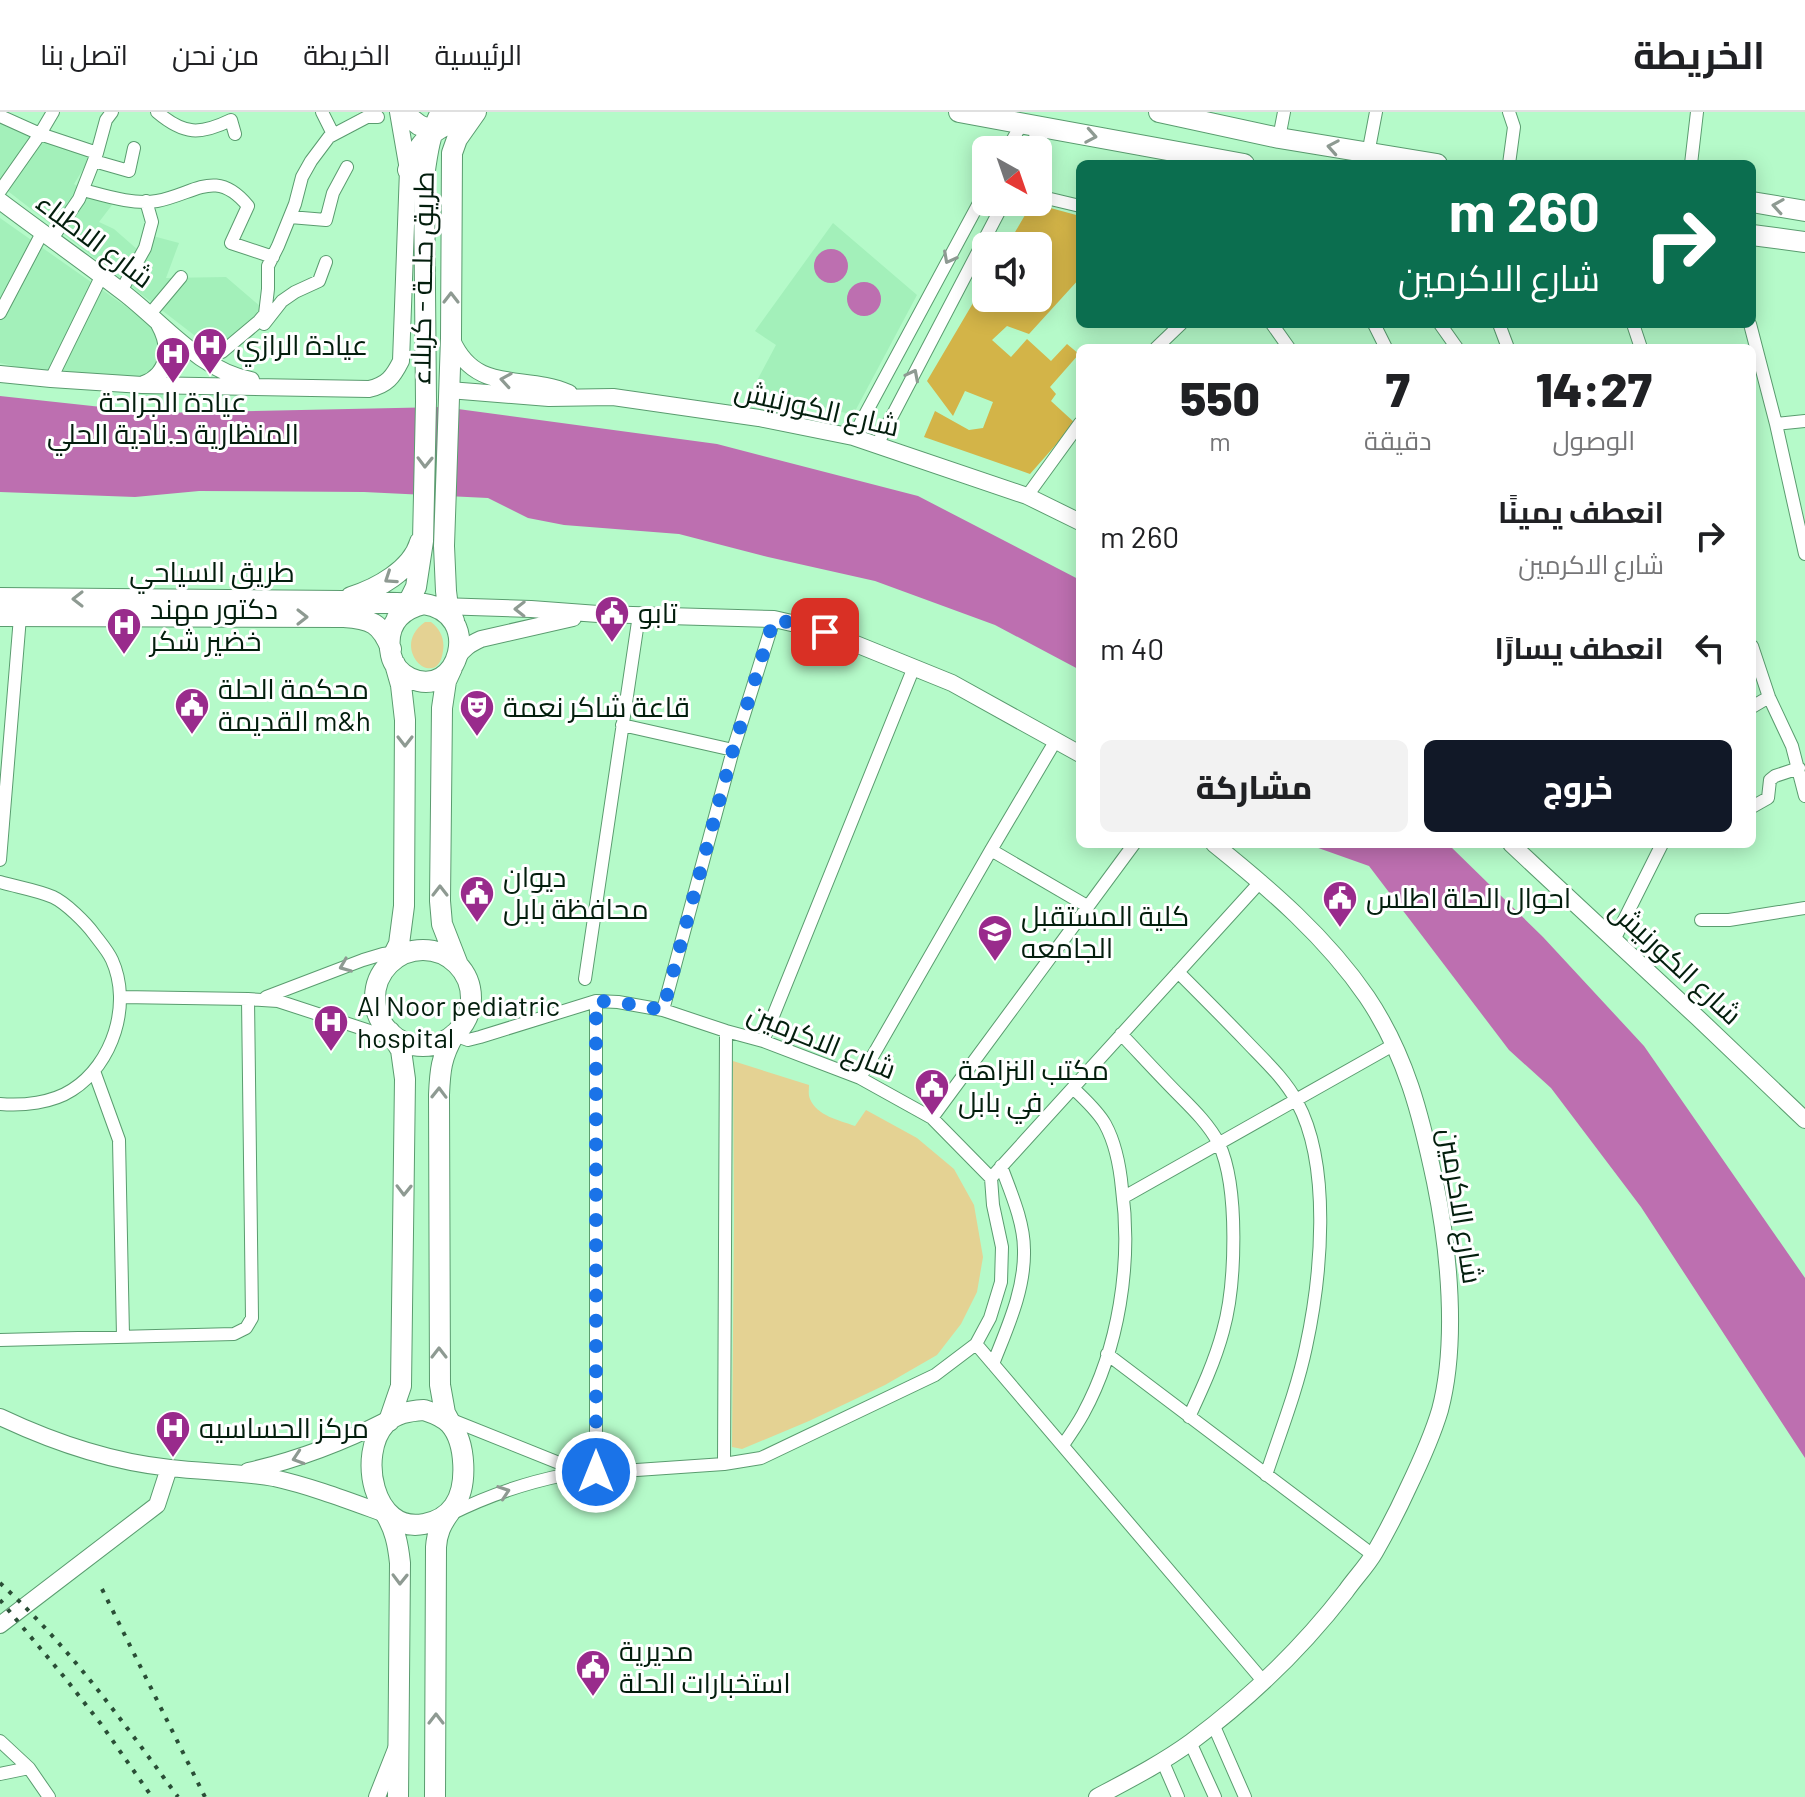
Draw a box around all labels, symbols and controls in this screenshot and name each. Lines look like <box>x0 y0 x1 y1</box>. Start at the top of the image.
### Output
text: الخريطة <box>1633 31 1765 77</box>
text: اتصل بنا <box>40 37 128 71</box>
text: من نحن <box>172 37 259 71</box>
text: الخريطة <box>303 37 391 71</box>
text: الرئيسية <box>435 37 522 71</box>
one-way arrow <box>1084 126 1098 143</box>
north arrow <box>972 136 1052 216</box>
map controls <box>972 136 1052 312</box>
one-way arrow <box>1326 140 1339 157</box>
street label: طريق حلــة - كربلاء <box>402 171 441 385</box>
text: 260 m <box>1449 176 1600 243</box>
street label: شارع الاطباء <box>28 184 161 297</box>
icon: right <box>1628 192 1732 296</box>
one-way arrow <box>1772 199 1785 216</box>
button: sound <box>972 232 1052 312</box>
one-way arrow <box>944 250 959 265</box>
text: شارع الاكرمين <box>1398 255 1600 298</box>
one-way arrow <box>442 291 460 304</box>
hospital icon: عيادة الرازي <box>191 326 229 376</box>
place label: عيادة الرازي <box>236 327 368 367</box>
hospital icon: عيادة الجراحة المنظارية د.نادية الحلي <box>154 335 192 385</box>
text: 7 <box>1386 359 1410 417</box>
text: 14:27 <box>1536 359 1652 417</box>
text: 550 <box>1180 368 1260 426</box>
one-way arrow <box>903 369 918 384</box>
one-way arrow <box>500 372 513 389</box>
street label: شارع الكورنيش <box>731 372 903 445</box>
place label: عيادة الجراحة المنظارية د.نادية الحلي <box>47 384 299 456</box>
text: دقيقة <box>1364 424 1432 455</box>
text: الوصول <box>1552 424 1635 455</box>
text: m <box>1209 425 1231 456</box>
one-way arrow <box>416 456 434 469</box>
text: انعطف يمينًا <box>1498 493 1664 529</box>
icon: right <box>1688 514 1732 558</box>
text: 260 m <box>1100 518 1179 554</box>
text: شارع الاكرمين <box>1518 548 1664 579</box>
street label: طريق السياحي <box>129 554 295 594</box>
one-way arrow <box>384 568 398 583</box>
one-way arrow <box>71 591 84 608</box>
place label: دكتور مهند خضير شكر <box>148 591 278 657</box>
public building icon: تابو <box>593 594 631 644</box>
place label: تابو <box>638 595 678 629</box>
pin <box>791 598 859 666</box>
one-way arrow <box>513 601 526 618</box>
hospital icon: دكتور مهند خضير شكر <box>105 606 143 656</box>
one-way arrow <box>296 608 309 626</box>
icon: arrive <box>803 610 847 654</box>
icon: left <box>1688 626 1732 670</box>
text: انعطف يسارًا <box>1494 629 1664 665</box>
text: 40 m <box>1100 630 1164 666</box>
place label: محكمة الحلة القديمة m&h <box>218 671 371 737</box>
public building icon: محكمة الحلة القديمة m&h <box>173 686 211 736</box>
theatre icon: قاعة شاكر نعمة <box>458 688 496 738</box>
place label: قاعة شاكر نعمة <box>503 689 690 723</box>
one-way arrow <box>396 735 414 748</box>
button: مشاركة <box>1100 740 1408 832</box>
button: خروج <box>1424 740 1732 832</box>
place label: ديوان محافظة بابل <box>503 859 649 926</box>
public building icon: ديوان محافظة بابل <box>458 874 496 924</box>
public building icon: احوال الحلة اطلس <box>1321 879 1359 929</box>
place label: احوال الحلة اطلس <box>1366 880 1571 915</box>
one-way arrow <box>431 884 449 897</box>
street label: شارع الكورنيش <box>1602 892 1750 1033</box>
place label: كلية المستقبل الجامعه <box>1021 898 1189 964</box>
school or university icon: كلية المستقبل الجامعه <box>976 913 1014 963</box>
one-way arrow <box>339 957 353 973</box>
place label: Al Noor pediatric hospital <box>357 988 560 1054</box>
street label: شارع الاكرمين <box>742 995 902 1088</box>
hospital icon: Al Noor pediatric hospital <box>312 1003 350 1053</box>
place label: مكتب النزاهة في بابل <box>958 1052 1109 1124</box>
public building icon: مكتب النزاهة في بابل <box>913 1067 951 1117</box>
one-way arrow <box>430 1086 448 1099</box>
street label: شارع الاكرمين <box>1430 1126 1491 1287</box>
one-way arrow <box>395 1184 413 1197</box>
one-way arrow <box>430 1346 448 1359</box>
hospital icon: مركز الحساسيه <box>154 1409 192 1459</box>
place label: مركز الحساسيه <box>199 1410 369 1444</box>
position arrow <box>554 1430 638 1514</box>
one-way arrow <box>292 1449 306 1465</box>
one-way arrow <box>497 1486 511 1502</box>
one-way arrow <box>391 1573 409 1586</box>
place label: مديرية استخبارات الحلة <box>619 1633 791 1699</box>
public building icon: مديرية استخبارات الحلة <box>574 1648 612 1698</box>
one-way arrow <box>427 1712 445 1725</box>

